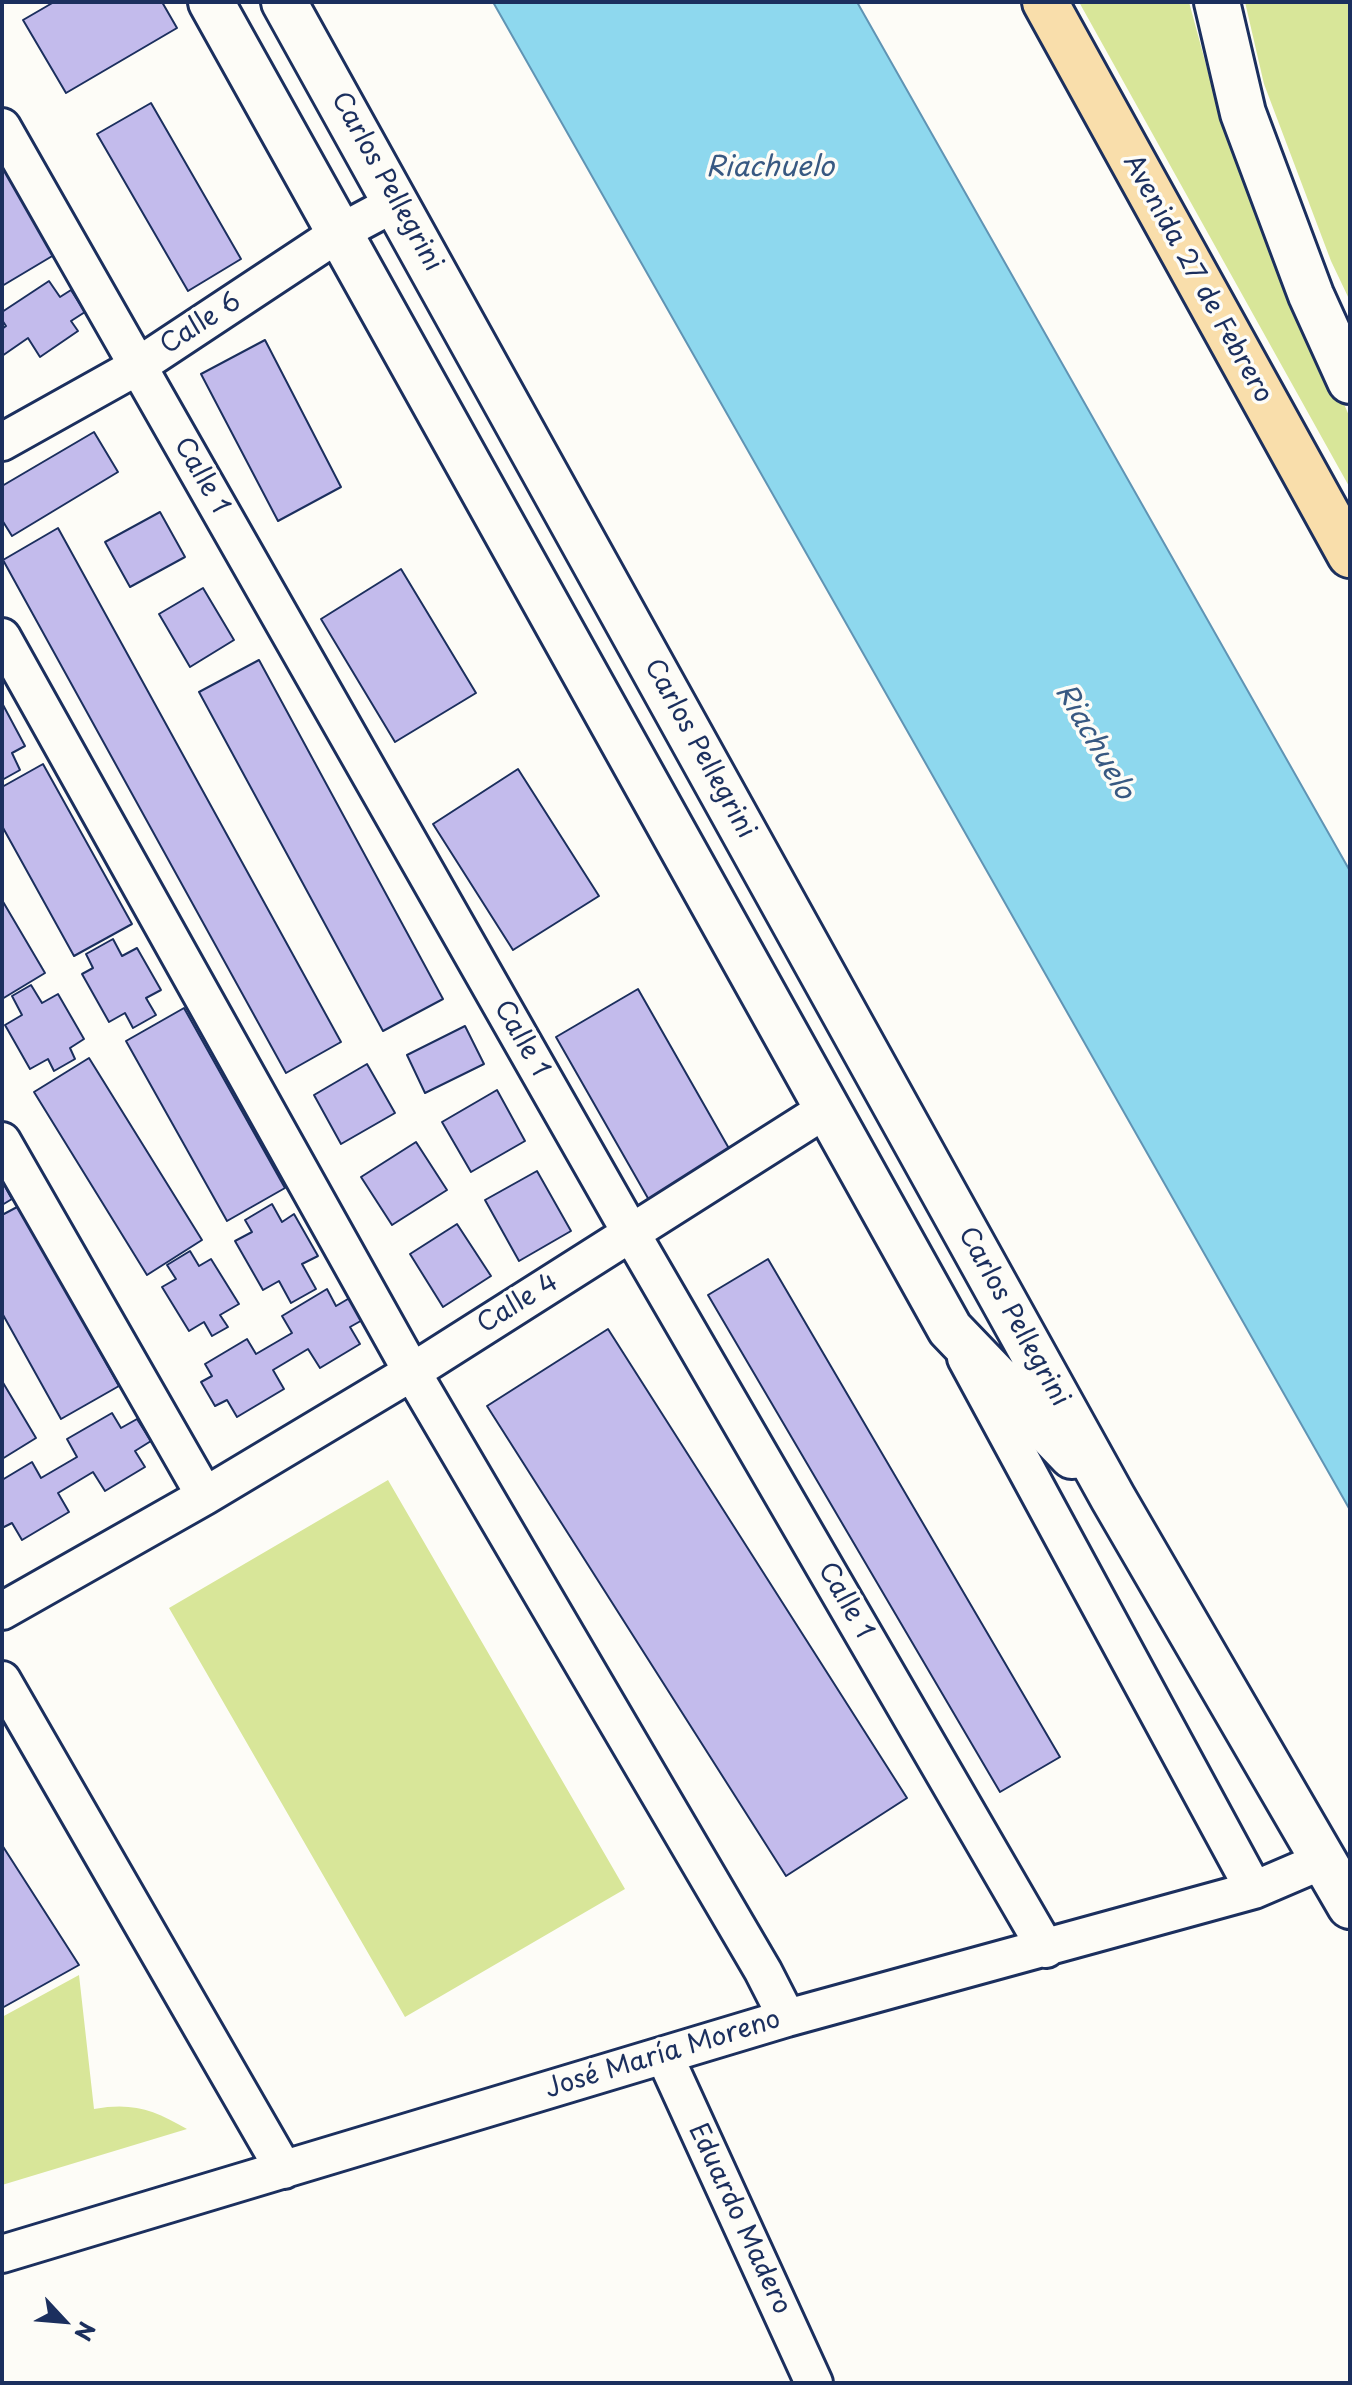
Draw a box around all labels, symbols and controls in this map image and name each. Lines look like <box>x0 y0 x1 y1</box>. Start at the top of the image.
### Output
street label: Carlos Pellegrini <box>324 87 448 277</box>
street label: Avenida 27 de Febrero <box>1116 149 1278 409</box>
water label: Riachuelo <box>706 151 834 185</box>
street label: Calle 6 <box>155 286 247 362</box>
street label: Calle 1 <box>167 432 235 520</box>
street label: Carlos Pellegrini <box>637 654 761 844</box>
water label: Riachuelo <box>1047 678 1141 806</box>
street label: Calle 1 <box>487 995 555 1083</box>
street label: Carlos Pellegrini <box>951 1222 1075 1412</box>
street label: Calle 4 <box>472 1267 564 1341</box>
street label: Calle 1 <box>811 1557 879 1645</box>
street label: José María Moreno <box>542 2004 784 2106</box>
street label: Eduardo Madero <box>681 2119 797 2319</box>
north arrow <box>24 2281 104 2361</box>
text: N <box>67 2317 105 2347</box>

